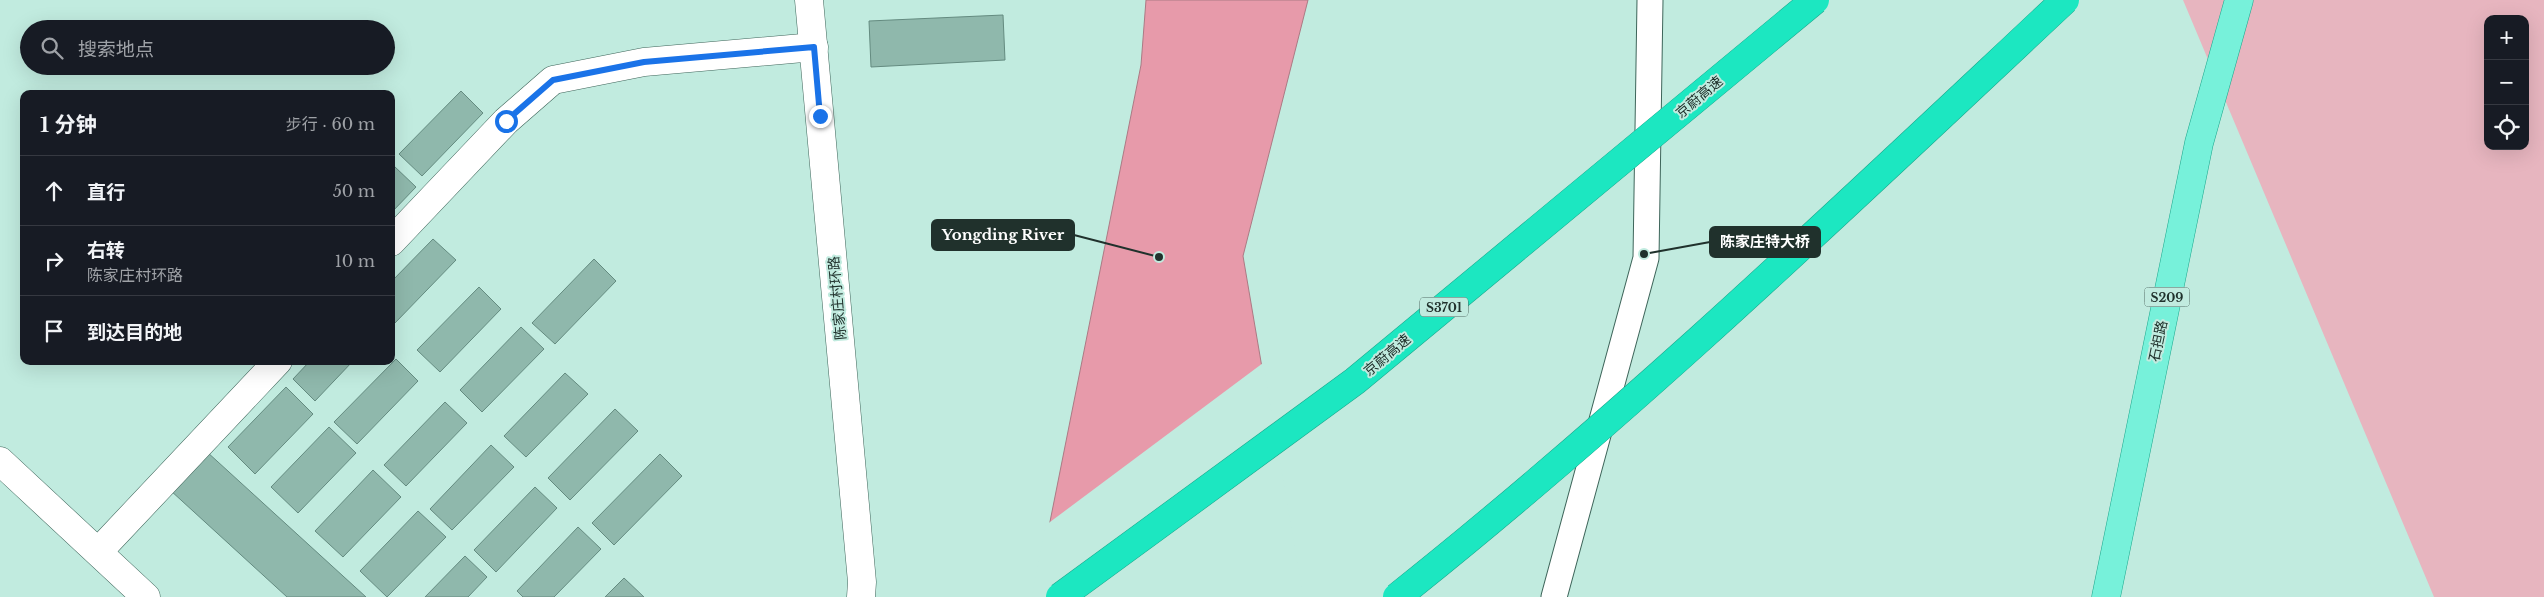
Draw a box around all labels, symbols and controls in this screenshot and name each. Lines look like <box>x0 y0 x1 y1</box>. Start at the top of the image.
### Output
map controls <box>2484 15 2529 150</box>
button: + <box>2484 15 2529 60</box>
search box <box>20 20 395 75</box>
icon: search <box>38 34 66 62</box>
text: 搜索地点 <box>78 38 154 61</box>
button: − <box>2484 60 2529 105</box>
street label: 京蔚高速 <box>1672 72 1726 122</box>
route end <box>809 105 832 128</box>
button: locate <box>2484 105 2529 150</box>
route start <box>495 110 518 133</box>
text: 1 分钟 <box>40 112 97 138</box>
text: 步行 · 60 m <box>286 114 375 134</box>
icon: ahead <box>40 177 68 205</box>
text: 直行 <box>87 181 125 204</box>
text: 50 m <box>333 181 375 201</box>
callout: Yongding River <box>932 220 1074 250</box>
text: Yongding River <box>941 225 1065 244</box>
callout: 陈家庄特大桥 <box>1710 227 1820 257</box>
text: 陈家庄特大桥 <box>1720 232 1810 251</box>
text: 右转 <box>87 239 125 262</box>
icon: right <box>40 247 68 275</box>
text: 10 m <box>335 251 375 271</box>
street label: 陈家庄村环路 <box>824 255 850 341</box>
text: 陈家庄村环路 <box>87 265 183 285</box>
road number: S209 <box>2144 288 2190 306</box>
road number: S3701 <box>1420 298 1468 316</box>
icon: arrive <box>40 317 68 345</box>
street label: 石担路 <box>2145 319 2171 363</box>
text: 到达目的地 <box>87 321 182 344</box>
street label: 京蔚高速 <box>1360 330 1414 380</box>

